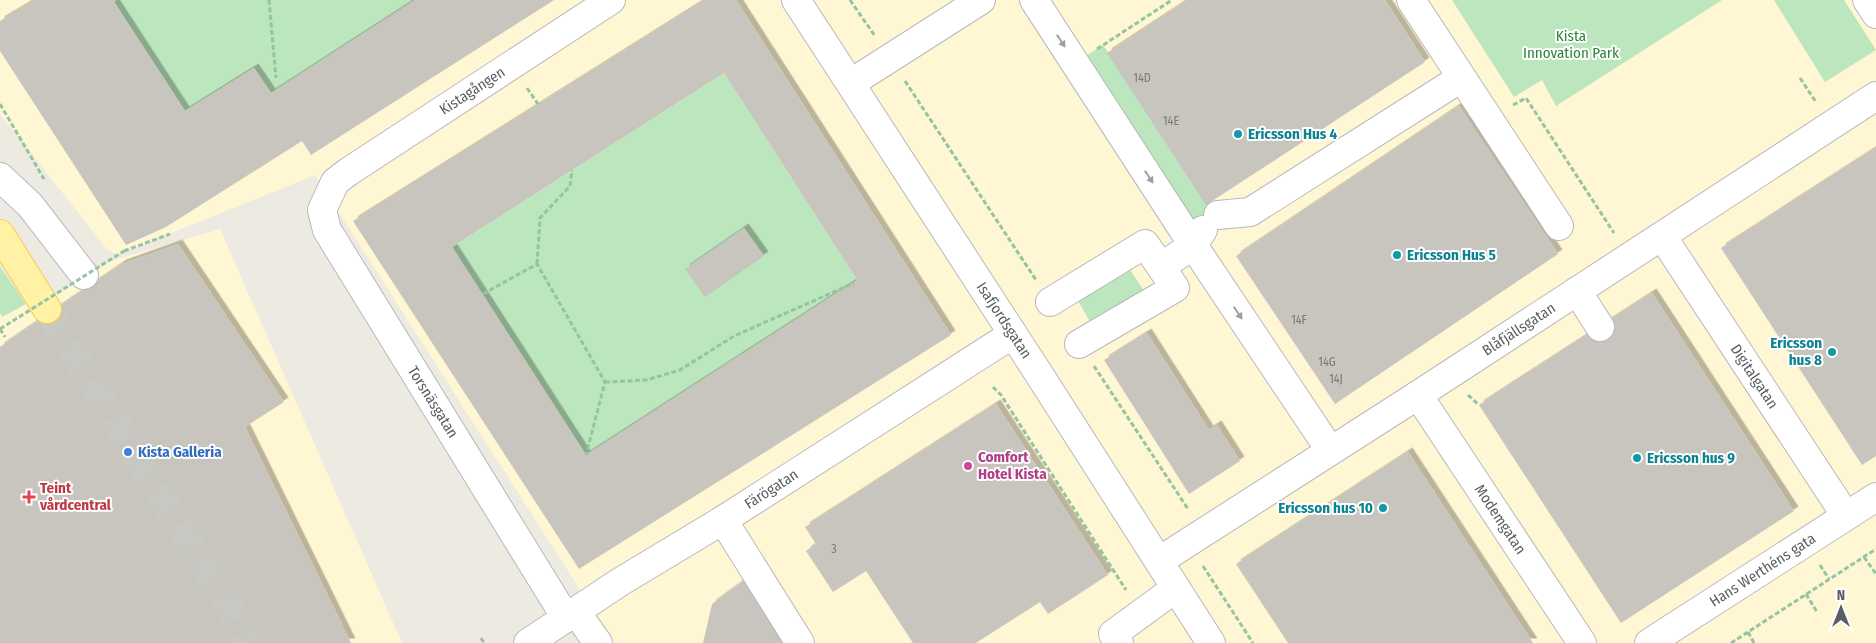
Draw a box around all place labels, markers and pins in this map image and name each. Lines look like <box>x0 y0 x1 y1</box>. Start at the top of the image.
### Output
place label: Ericsson Hus 4 <box>1248 125 1337 143</box>
marker: Ericsson Hus 4 <box>1232 128 1244 140</box>
place label: Ericsson Hus 5 <box>1407 246 1496 264</box>
marker: Ericsson Hus 5 <box>1391 249 1403 261</box>
place label: Ericsson hus 8 <box>1770 334 1822 369</box>
marker: Ericsson hus 8 <box>1826 346 1838 358</box>
place label: Kista Galleria <box>138 443 222 461</box>
marker: Kista Galleria <box>122 446 134 458</box>
place label: Comfort Hotel Kista <box>978 448 1047 483</box>
place label: Ericsson hus 9 <box>1647 449 1735 467</box>
marker: Ericsson hus 9 <box>1631 452 1643 464</box>
marker: Comfort Hotel Kista <box>962 460 974 472</box>
place label: Teint vårdcentral <box>39 479 112 514</box>
marker: Teint vårdcentral <box>22 490 36 504</box>
place label: Ericsson hus 10 <box>1278 499 1373 517</box>
marker: Ericsson hus 10 <box>1377 502 1389 514</box>

